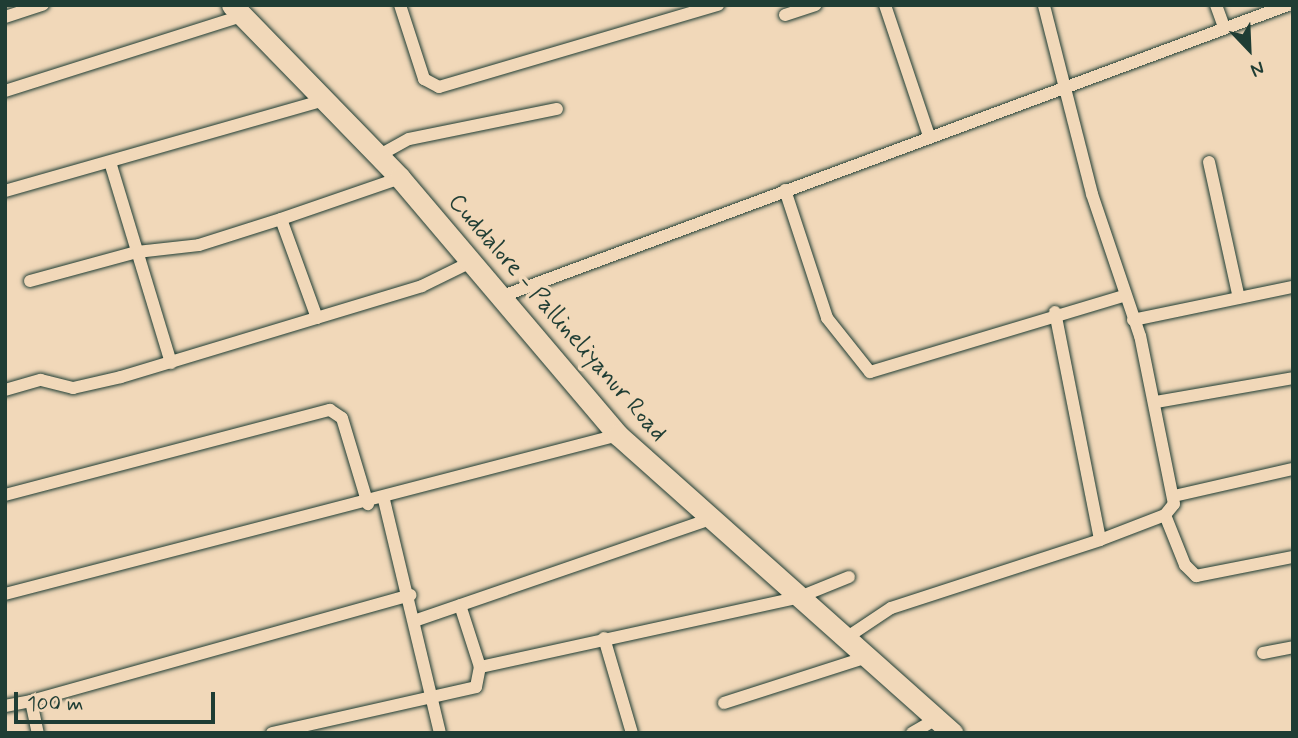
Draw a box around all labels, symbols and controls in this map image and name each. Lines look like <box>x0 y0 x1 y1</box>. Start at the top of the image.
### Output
north arrow <box>1214 14 1284 84</box>
text: N <box>1247 55 1268 83</box>
street label: Cuddalore - Pallineliyanur Road <box>441 188 673 448</box>
scale bar <box>18 678 219 722</box>
text: 100 m <box>27 690 83 718</box>

